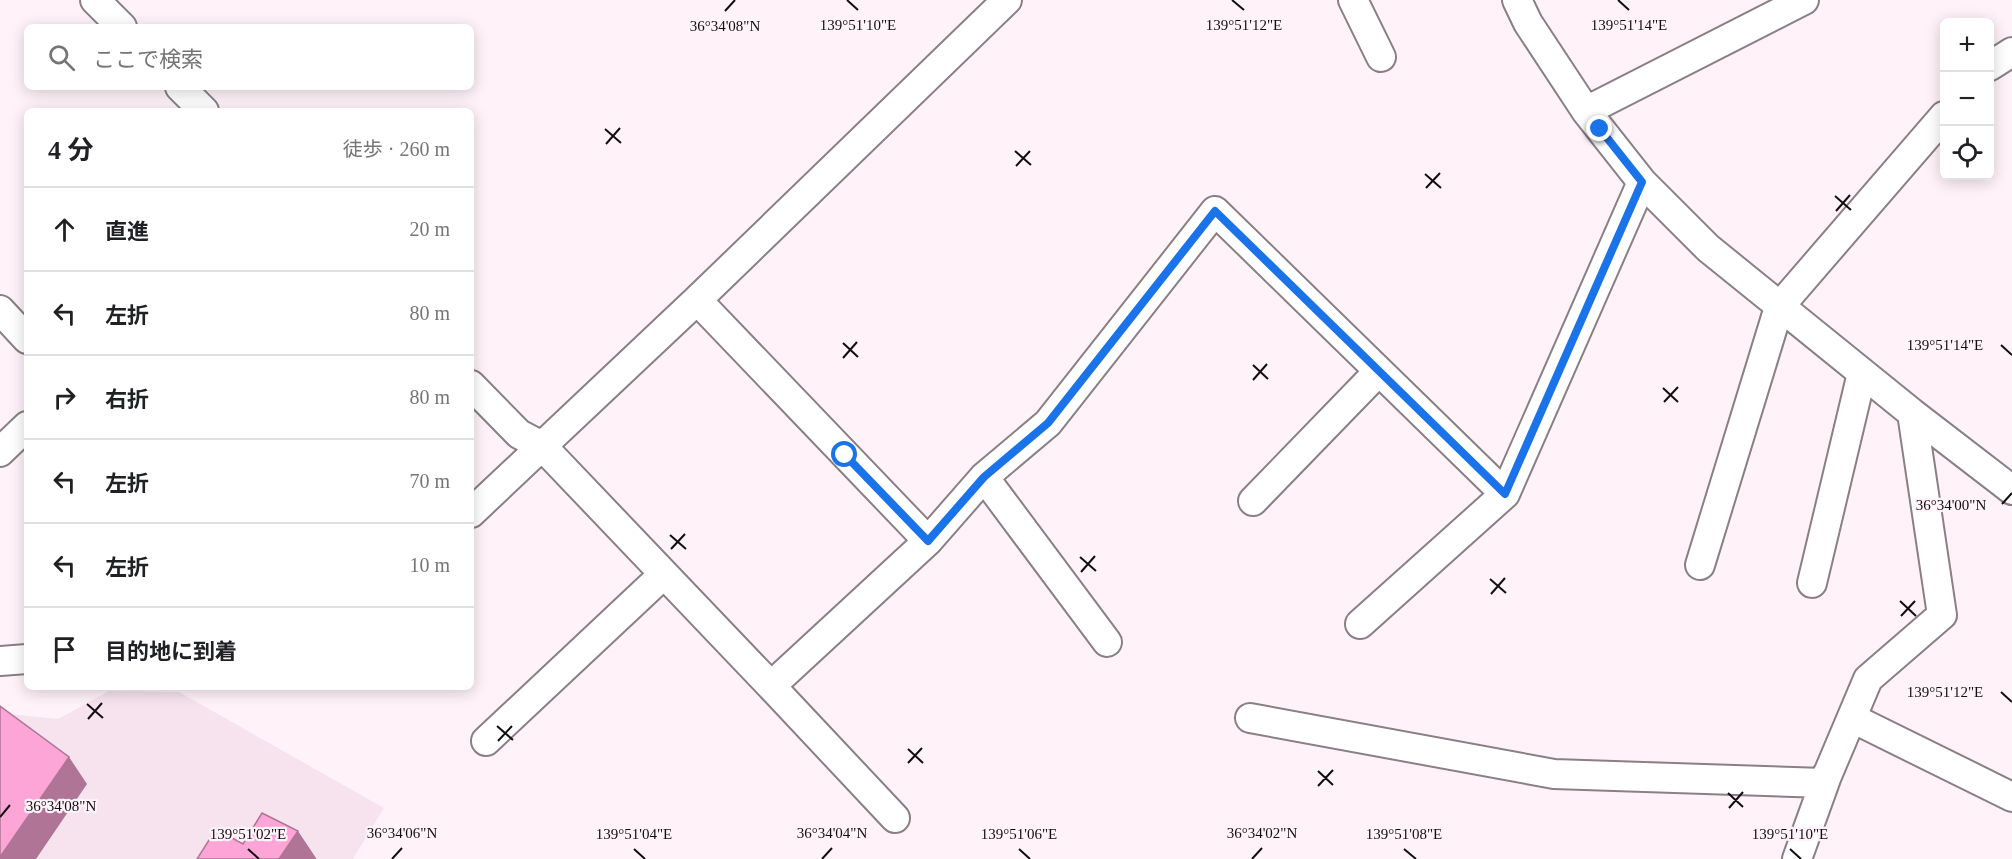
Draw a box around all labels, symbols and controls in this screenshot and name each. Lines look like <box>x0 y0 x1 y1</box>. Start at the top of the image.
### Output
text: 139°51'10"E <box>820 17 896 33</box>
text: 139°51'12"E <box>1206 17 1282 33</box>
text: 139°51'14"E <box>1591 17 1667 33</box>
text: 36°34'08"N <box>690 18 760 34</box>
map controls <box>1940 18 1994 180</box>
button: + <box>1940 18 1994 72</box>
search box <box>24 24 474 90</box>
icon: search <box>45 41 78 74</box>
text: ここで検索 <box>93 47 203 72</box>
button: − <box>1940 72 1994 126</box>
route end <box>1586 115 1612 141</box>
button: locate <box>1940 126 1994 180</box>
text: 4 分 <box>48 136 94 165</box>
text: 徒歩 · 260 m <box>343 138 450 160</box>
icon: ahead <box>48 213 81 246</box>
text: 20 m <box>409 218 450 240</box>
text: 直進 <box>105 219 149 244</box>
icon: left <box>48 297 81 330</box>
text: 80 m <box>409 302 450 324</box>
text: 左折 <box>105 303 149 328</box>
text: 139°51'14"E <box>1907 337 1983 353</box>
icon: right <box>48 381 81 414</box>
text: 80 m <box>409 386 450 408</box>
text: 右折 <box>105 387 149 412</box>
route start <box>831 441 857 467</box>
icon: left <box>48 465 81 498</box>
text: 70 m <box>409 470 450 492</box>
text: 左折 <box>105 471 149 496</box>
text: 36°34'00"N <box>1916 497 1986 513</box>
icon: left <box>48 549 81 582</box>
text: 10 m <box>409 554 450 576</box>
text: 左折 <box>105 555 149 580</box>
icon: arrive <box>48 633 81 666</box>
text: 目的地に到着 <box>105 639 237 664</box>
text: 139°51'12"E <box>1907 684 1983 700</box>
text: 36°34'08"N <box>26 798 96 814</box>
text: 36°34'06"N <box>367 825 437 841</box>
text: 36°34'04"N <box>797 825 867 841</box>
text: 36°34'02"N <box>1227 825 1297 841</box>
text: 139°51'02"E <box>210 826 286 842</box>
text: 139°51'04"E <box>596 826 672 842</box>
text: 139°51'06"E <box>981 826 1057 842</box>
text: 139°51'08"E <box>1366 826 1442 842</box>
text: 139°51'10"E <box>1752 826 1828 842</box>

